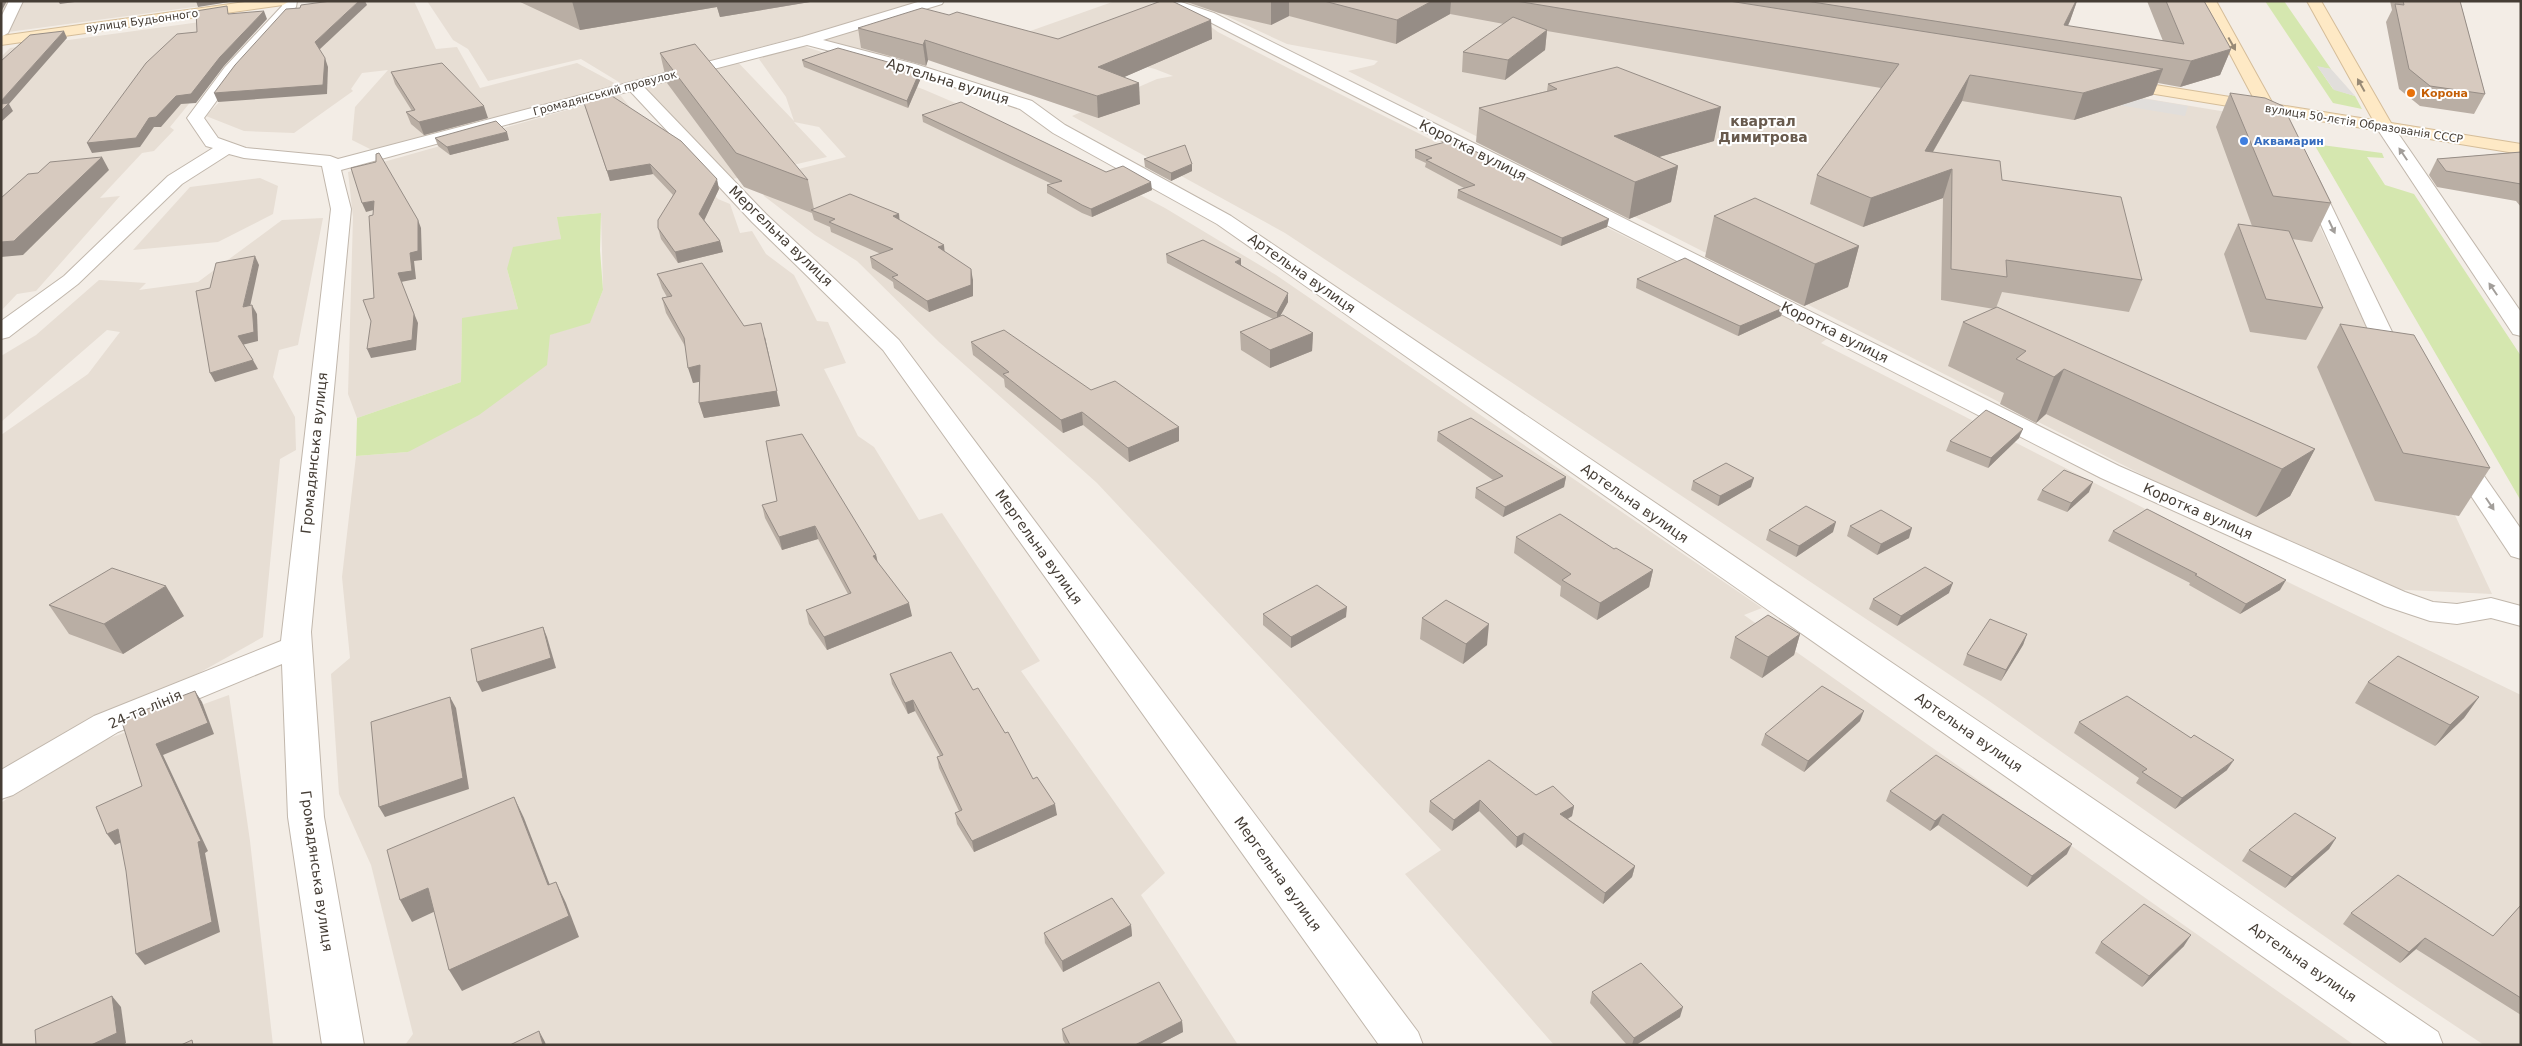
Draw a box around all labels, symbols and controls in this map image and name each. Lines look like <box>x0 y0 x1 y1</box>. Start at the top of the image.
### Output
street label: вулиця Будьонного <box>85 7 199 35</box>
one-way arrow <box>2228 37 2236 51</box>
street label: Артельна вулиця <box>885 55 1011 107</box>
street label: Громадянський провулок <box>532 67 679 118</box>
one-way arrow <box>2357 77 2365 92</box>
marker: Корона <box>2405 87 2417 99</box>
place label: Корона <box>2421 87 2468 100</box>
street label: вулиця 50-лєтія Образованія СССР <box>2264 102 2464 146</box>
district label: квартал Димитрова <box>1718 113 1808 145</box>
street label: Коротка вулиця <box>1417 116 1529 184</box>
marker: Аквамарин <box>2238 135 2250 147</box>
place label: Аквамарин <box>2254 135 2324 148</box>
one-way arrow <box>2398 147 2407 161</box>
street label: Мергельна вулиця <box>726 182 836 290</box>
one-way arrow <box>2328 220 2336 234</box>
street label: Артельна вулиця <box>1245 230 1359 316</box>
one-way arrow <box>2489 282 2498 295</box>
street label: Коротка вулиця <box>1779 298 1891 366</box>
street label: Громадянська вулиця <box>298 371 330 535</box>
street label: Артельна вулиця <box>1578 460 1692 546</box>
street label: Коротка вулиця <box>2141 480 2255 542</box>
street label: Мергельна вулиця <box>992 487 1086 607</box>
one-way arrow <box>2485 498 2495 511</box>
street label: 24-та лінія <box>106 686 184 732</box>
street label: Артельна вулиця <box>1912 689 2026 775</box>
street label: Громадянська вулиця <box>298 789 336 953</box>
street label: Мергельна вулиця <box>1231 814 1325 934</box>
street label: Артельна вулиця <box>2246 919 2360 1005</box>

